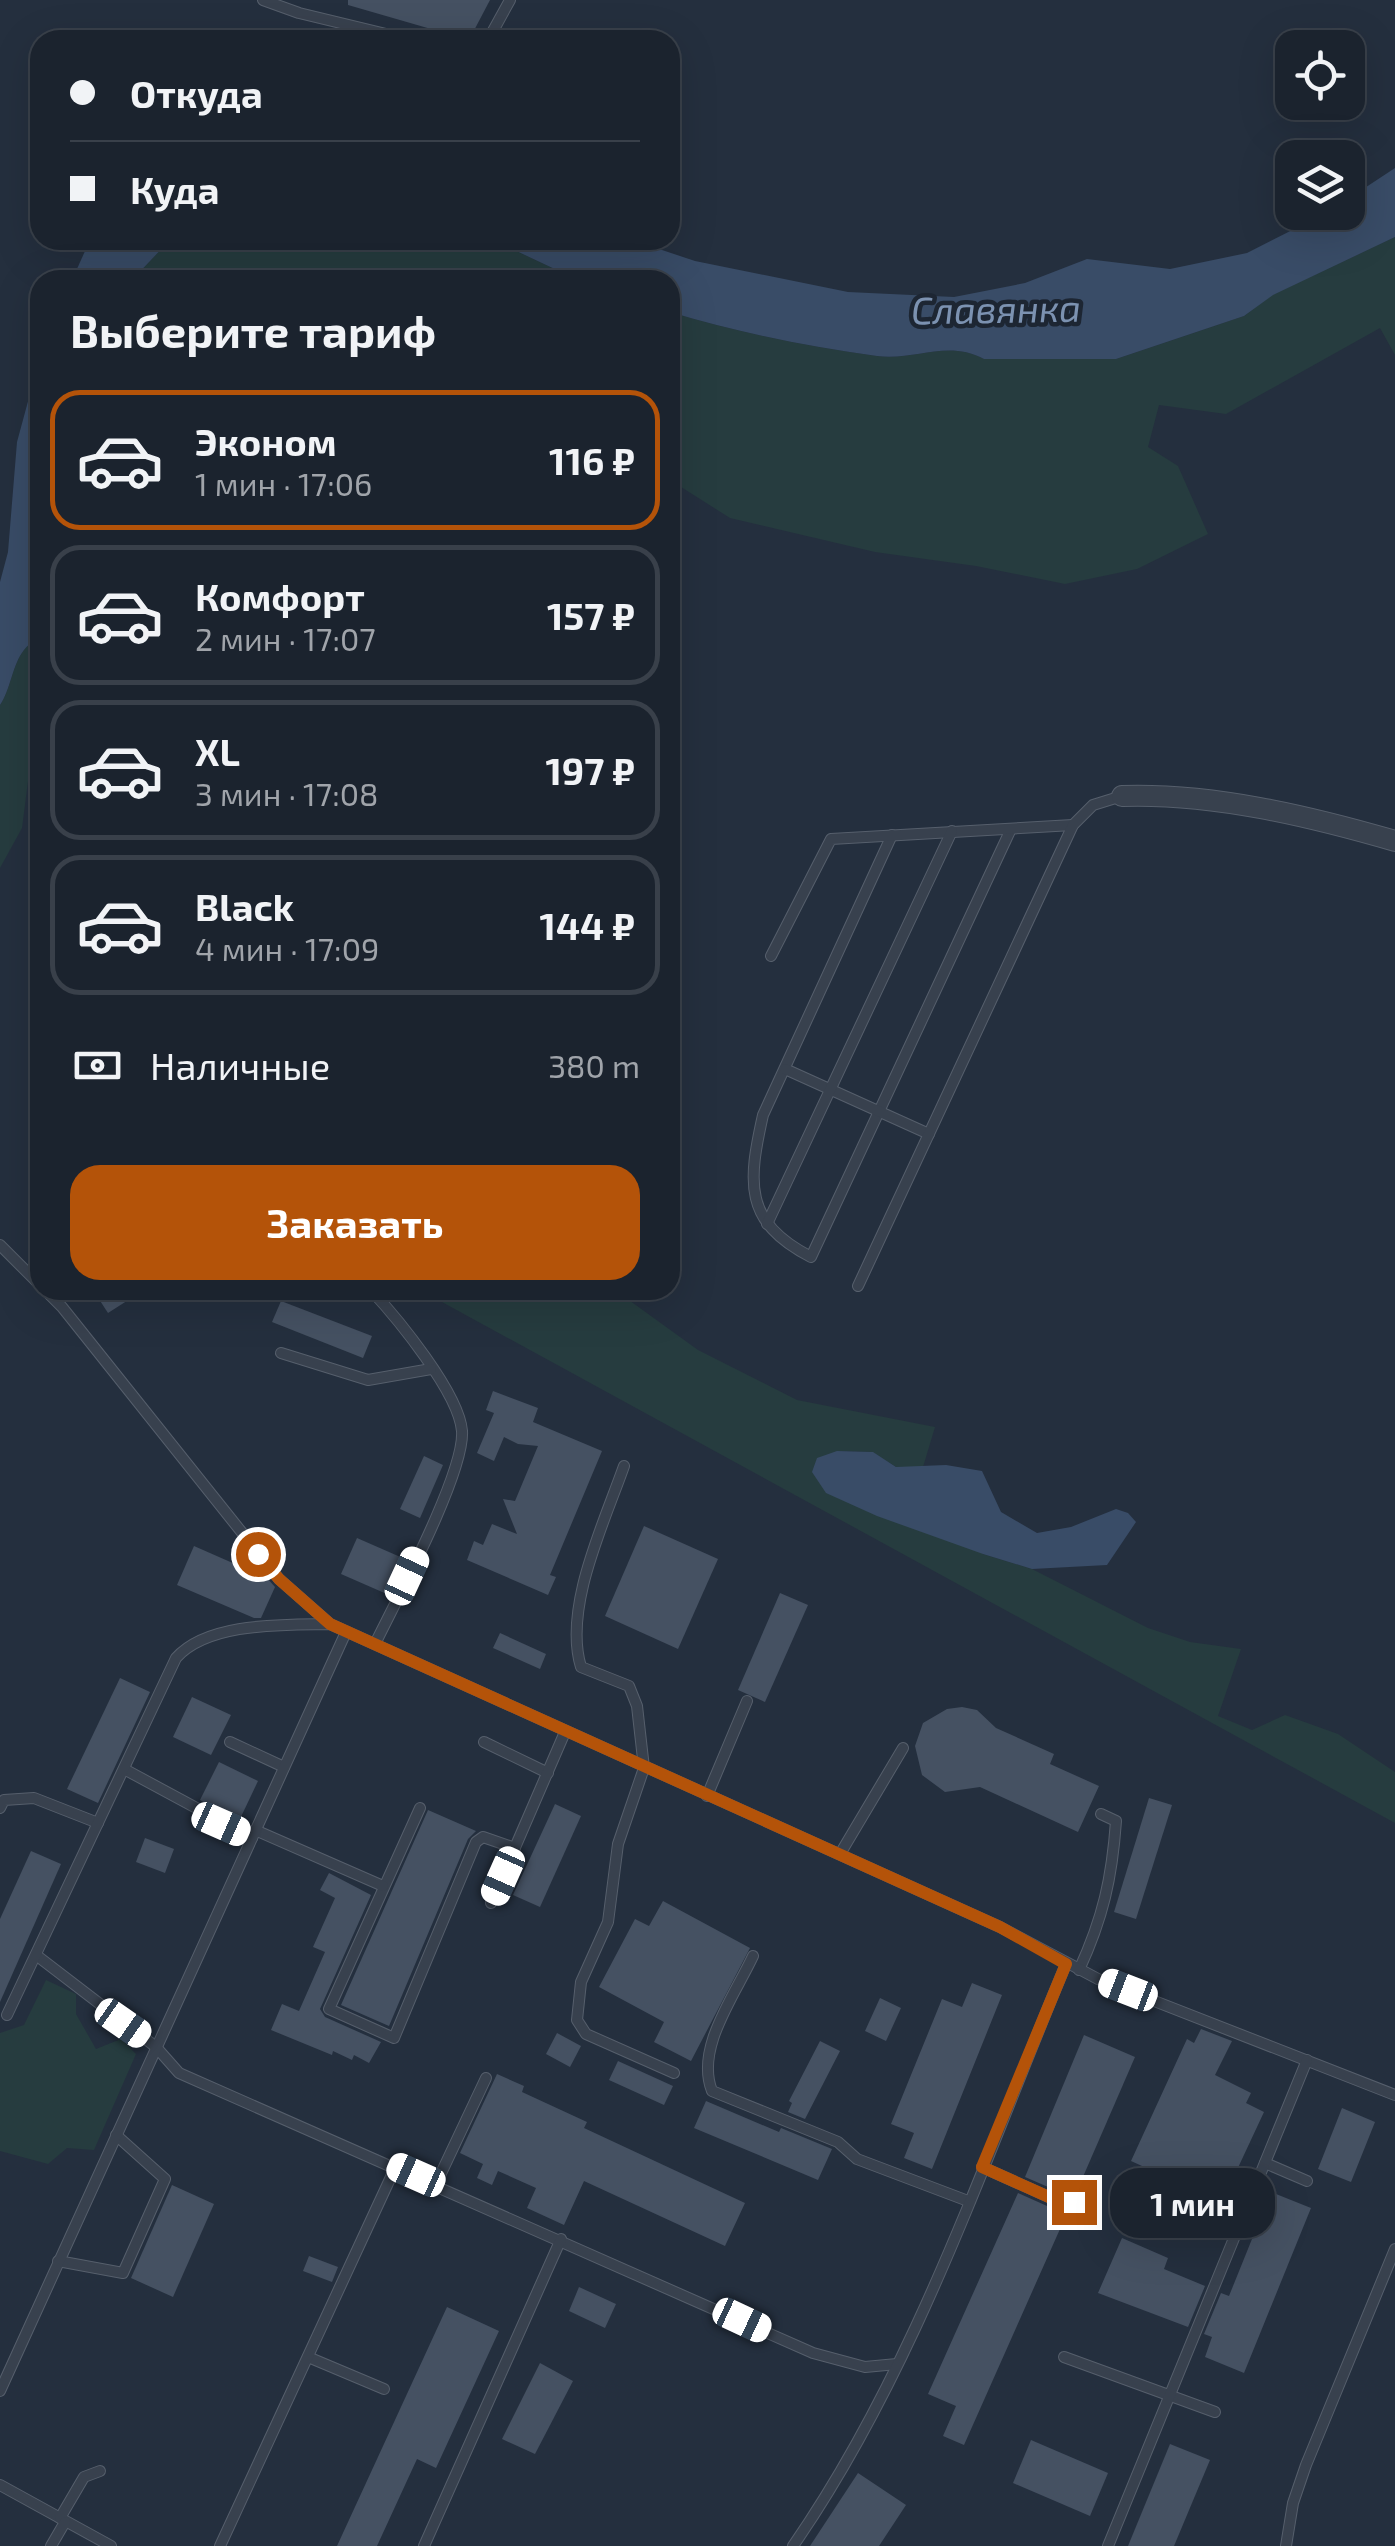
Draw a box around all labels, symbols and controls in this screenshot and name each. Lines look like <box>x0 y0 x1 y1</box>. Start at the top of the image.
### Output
map controls <box>1275 30 1365 230</box>
button: locate <box>1275 30 1365 120</box>
text: Откуда <box>130 70 263 116</box>
button: layers <box>1275 140 1365 230</box>
text: Куда <box>130 166 219 212</box>
water label: Славянка <box>911 284 1081 332</box>
text: Выберите тариф <box>70 303 436 357</box>
icon: car <box>75 415 165 505</box>
text: Эконом <box>195 418 337 464</box>
text: 116 ₽ <box>549 437 635 483</box>
text: 1 мин · 17:06 <box>195 464 372 502</box>
icon: car <box>75 570 165 660</box>
text: Комфорт <box>195 573 365 619</box>
text: 157 ₽ <box>547 592 635 638</box>
text: 2 мин · 17:07 <box>195 619 376 657</box>
icon: car <box>75 725 165 815</box>
text: XL <box>195 728 240 774</box>
text: 197 ₽ <box>545 747 635 793</box>
text: 3 мин · 17:08 <box>195 774 379 812</box>
icon: car <box>75 880 165 970</box>
text: Black <box>195 883 294 929</box>
text: 144 ₽ <box>540 902 635 948</box>
text: 4 мин · 17:09 <box>195 929 379 967</box>
icon: cash <box>70 1038 125 1093</box>
text: Наличные <box>150 1042 330 1088</box>
text: 380 m <box>548 1046 640 1084</box>
button: Заказать <box>70 1165 640 1280</box>
route start <box>236 1532 281 1577</box>
car <box>381 1542 433 1610</box>
car <box>187 1798 255 1850</box>
car <box>477 1842 529 1910</box>
car <box>1095 1965 1161 2015</box>
car <box>90 1994 156 2052</box>
car <box>382 2149 450 2201</box>
callout: 1 мин <box>1109 2167 1274 2237</box>
route end <box>1052 2180 1097 2225</box>
text: 1 мин <box>1150 2184 1235 2222</box>
car <box>708 2294 776 2346</box>

